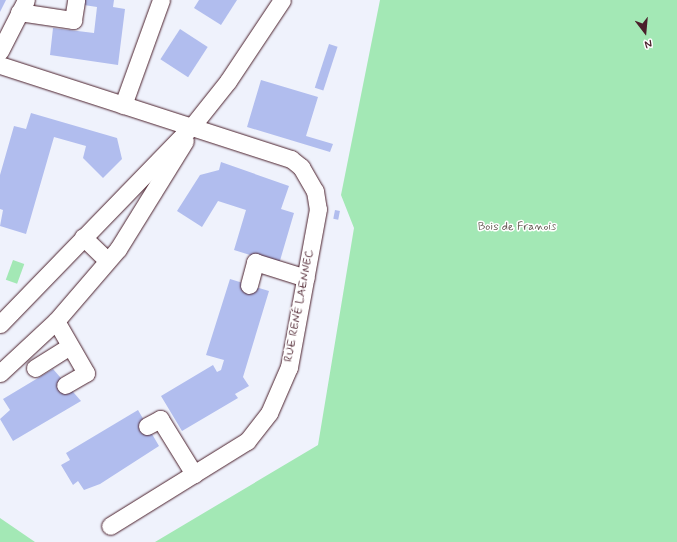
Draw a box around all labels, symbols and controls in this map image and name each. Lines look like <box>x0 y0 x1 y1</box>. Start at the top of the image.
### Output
north arrow <box>625 12 665 52</box>
text: N <box>643 36 654 51</box>
park label: Bois de Franois <box>478 221 556 235</box>
street label: RUE RENÉ LAENNEC <box>282 248 318 364</box>

